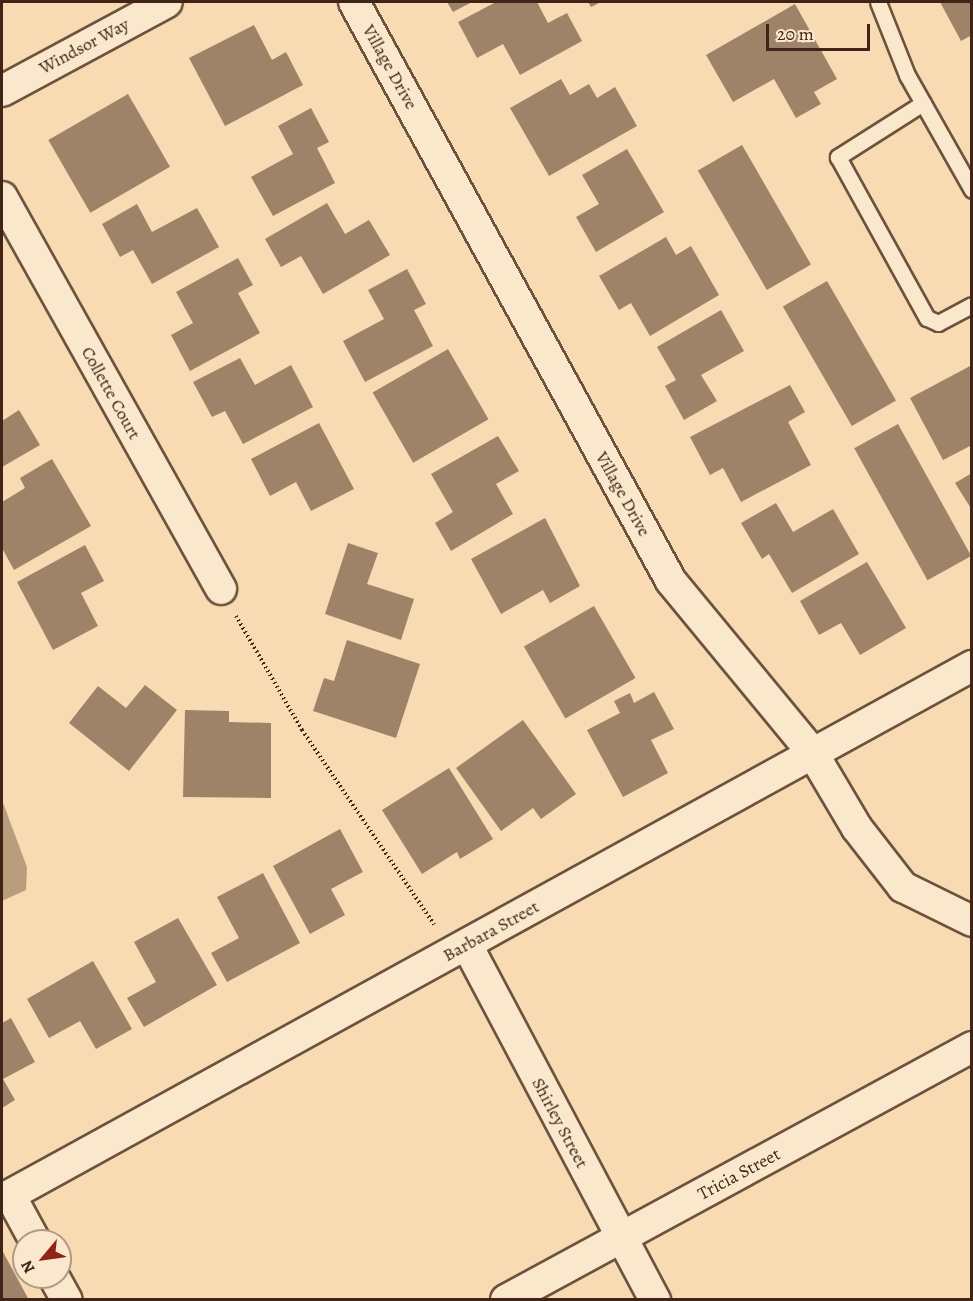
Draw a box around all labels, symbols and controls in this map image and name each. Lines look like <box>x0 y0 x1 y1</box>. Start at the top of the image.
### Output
scale bar <box>769 12 872 50</box>
street label: Windsor Way <box>35 13 133 79</box>
street label: Village Drive <box>358 21 422 113</box>
text: 20 m <box>777 22 814 46</box>
street label: Collette Court <box>77 343 145 443</box>
street label: Village Drive <box>591 448 655 540</box>
street label: Barbara Street <box>439 896 543 966</box>
street label: Shirley Street <box>527 1074 593 1172</box>
street label: Tricia Street <box>694 1143 784 1205</box>
north arrow <box>12 1229 72 1289</box>
text: N <box>16 1256 40 1277</box>

